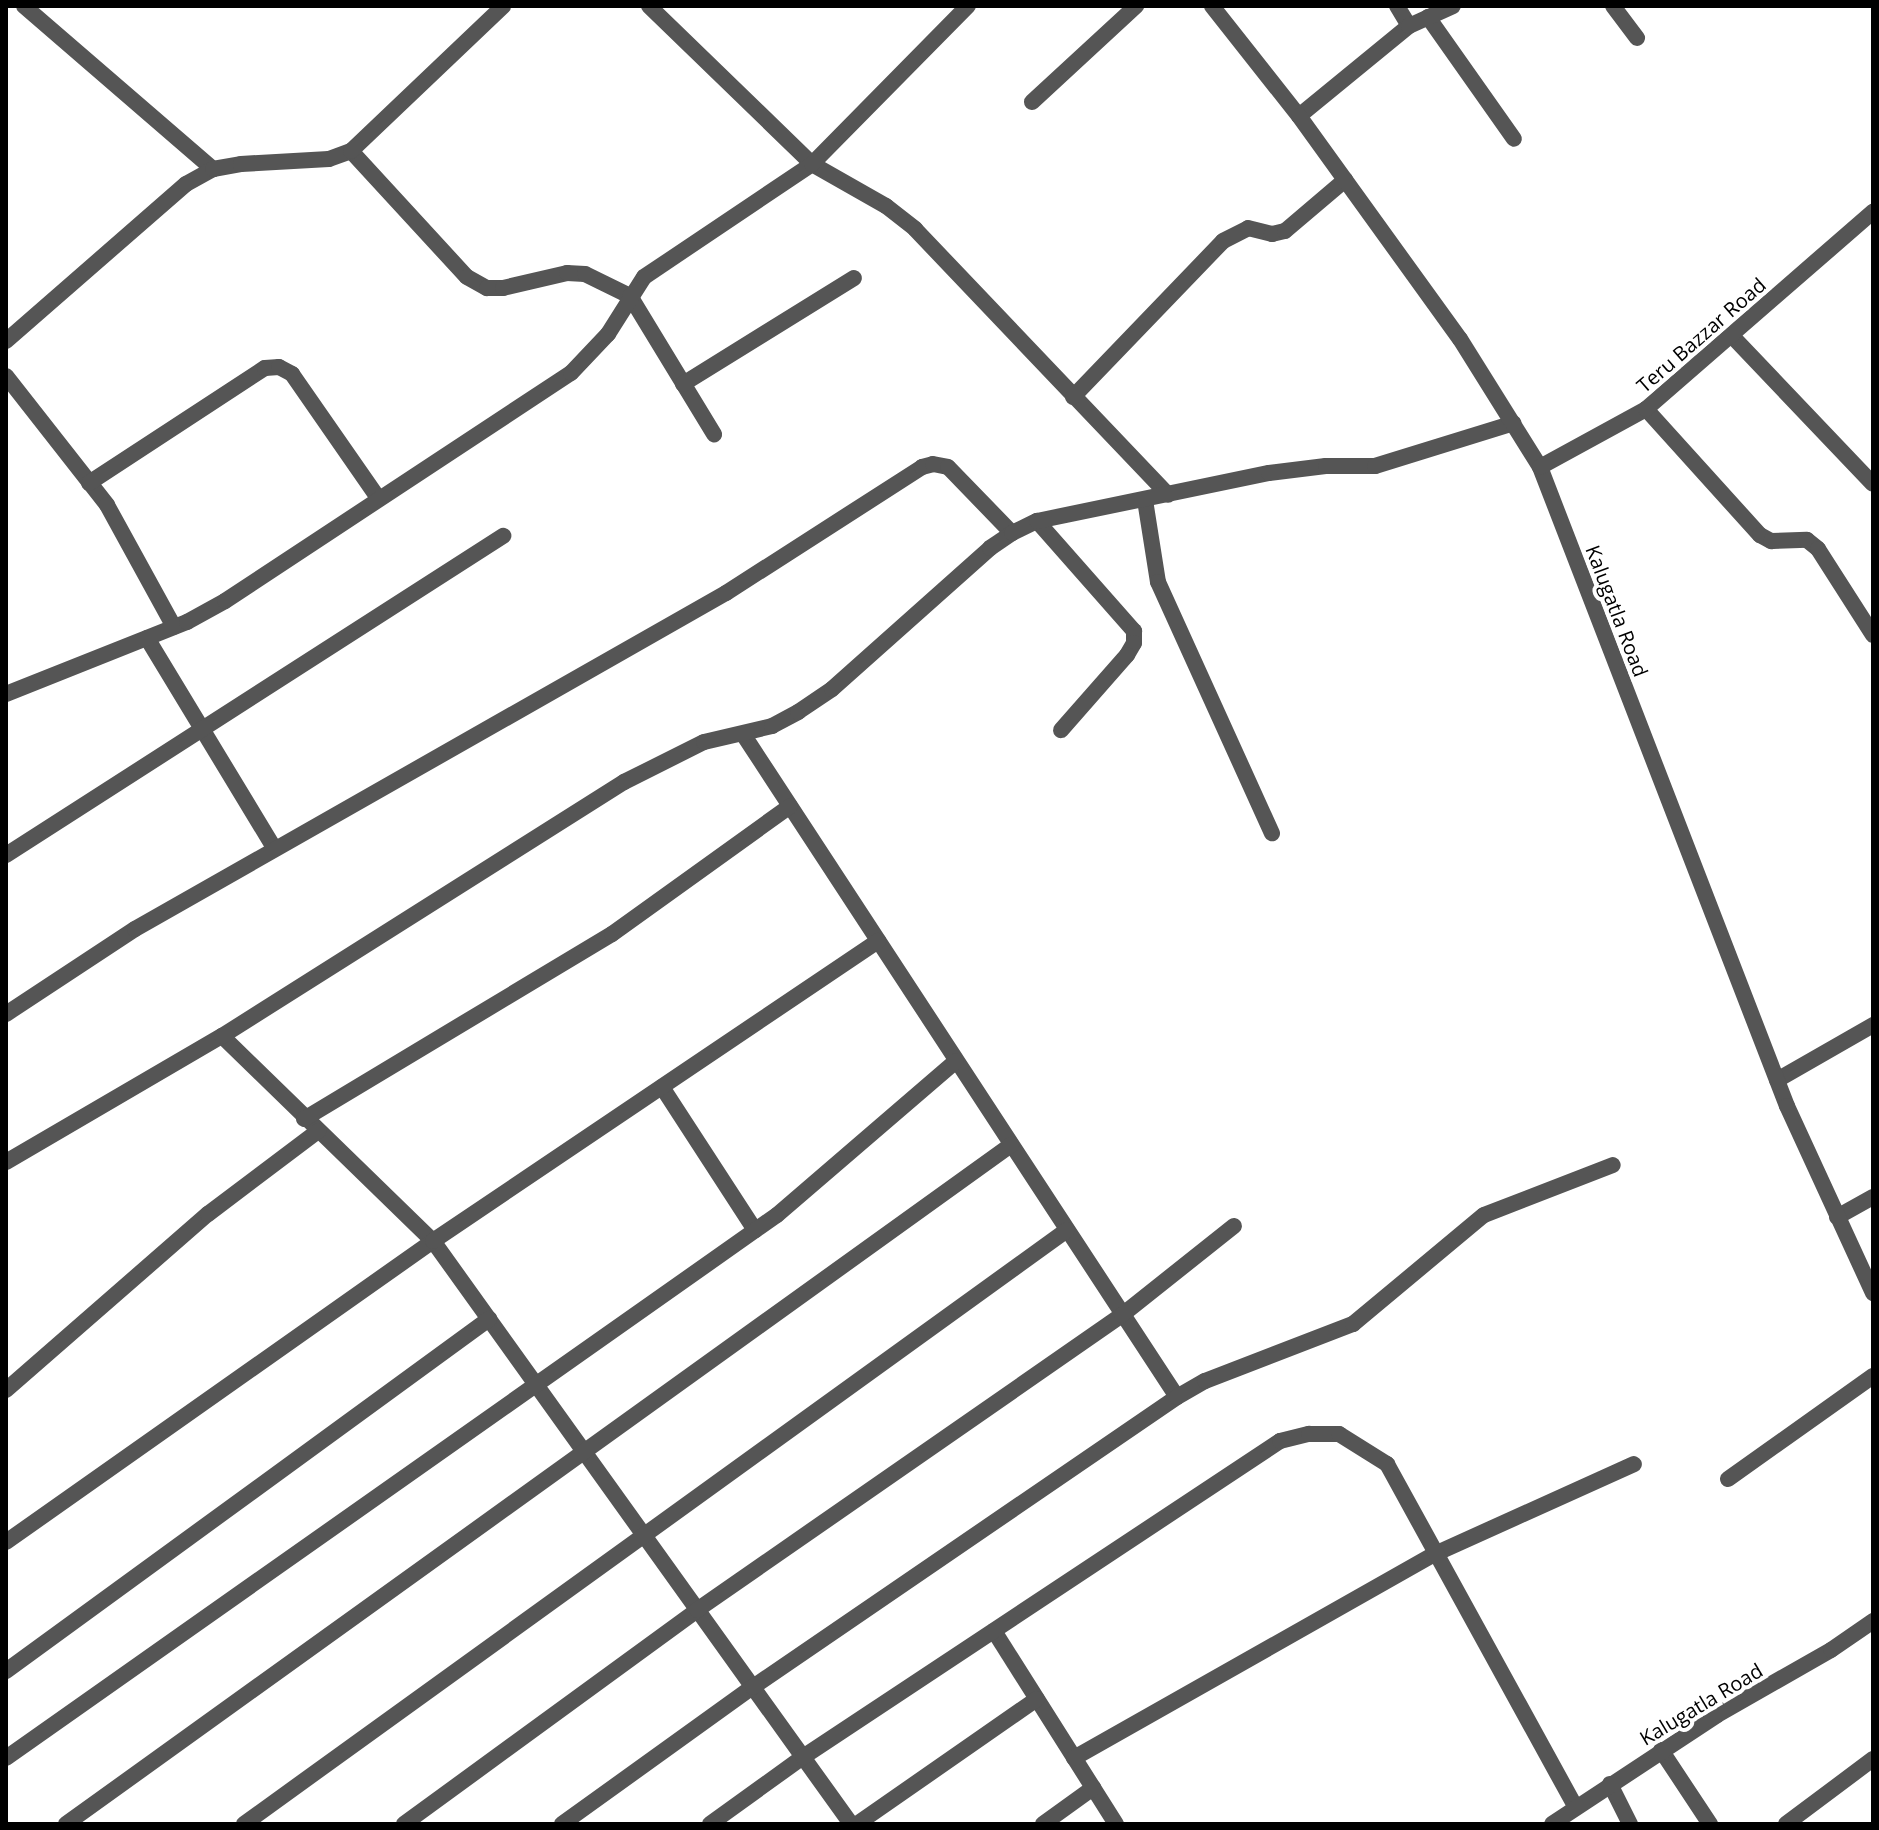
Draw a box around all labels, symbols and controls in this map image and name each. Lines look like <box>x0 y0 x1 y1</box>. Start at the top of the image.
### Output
street label: Teru Bazzar Road <box>1632 273 1770 397</box>
street label: Kalugatla Road <box>1581 542 1653 680</box>
street label: Kalugatla Road <box>1635 1658 1767 1750</box>

